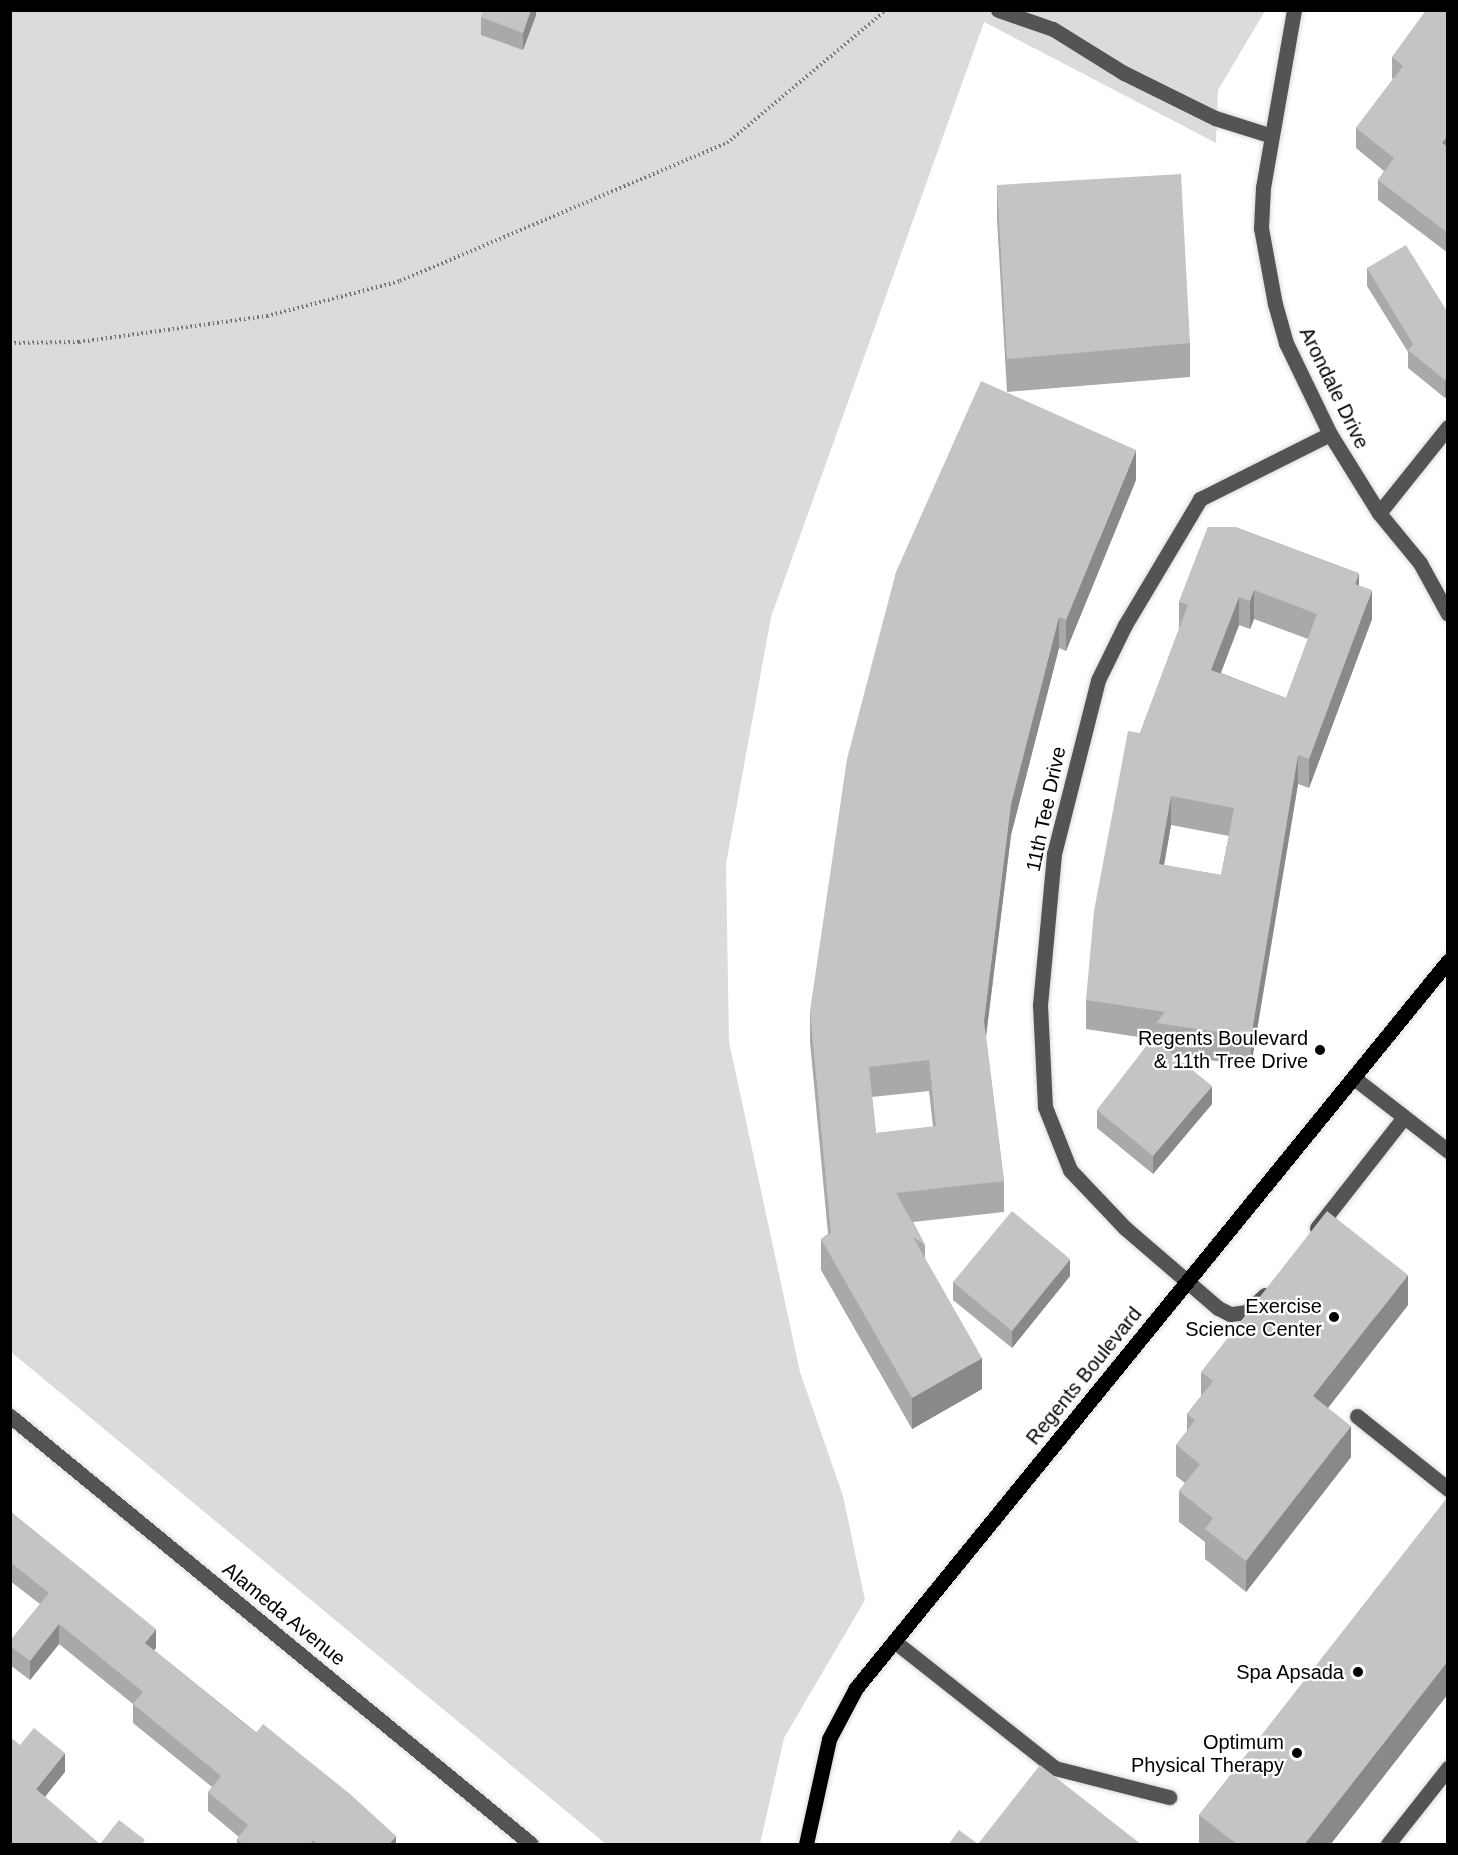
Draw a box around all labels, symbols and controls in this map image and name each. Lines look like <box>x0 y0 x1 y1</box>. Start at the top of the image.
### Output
street label: Arondale Drive <box>1294 323 1374 453</box>
street label: 11th Tee Drive <box>1021 744 1071 874</box>
place label: Regents Boulevard & 11th Tree Drive <box>1138 1026 1308 1073</box>
marker: Regents Boulevard & 11th Tree Drive <box>1313 1043 1327 1057</box>
place label: Exercise Science Center <box>1185 1294 1322 1341</box>
street label: Regents Boulevard <box>1021 1302 1147 1450</box>
marker: Exercise Science Center <box>1327 1310 1341 1324</box>
street label: Alameda Avenue <box>217 1557 351 1671</box>
place label: Spa Apsada <box>1235 1660 1344 1684</box>
marker: Spa Apsada <box>1349 1663 1367 1681</box>
place label: Optimum Physical Therapy <box>1131 1730 1284 1777</box>
marker: Optimum Physical Therapy <box>1288 1744 1306 1762</box>

